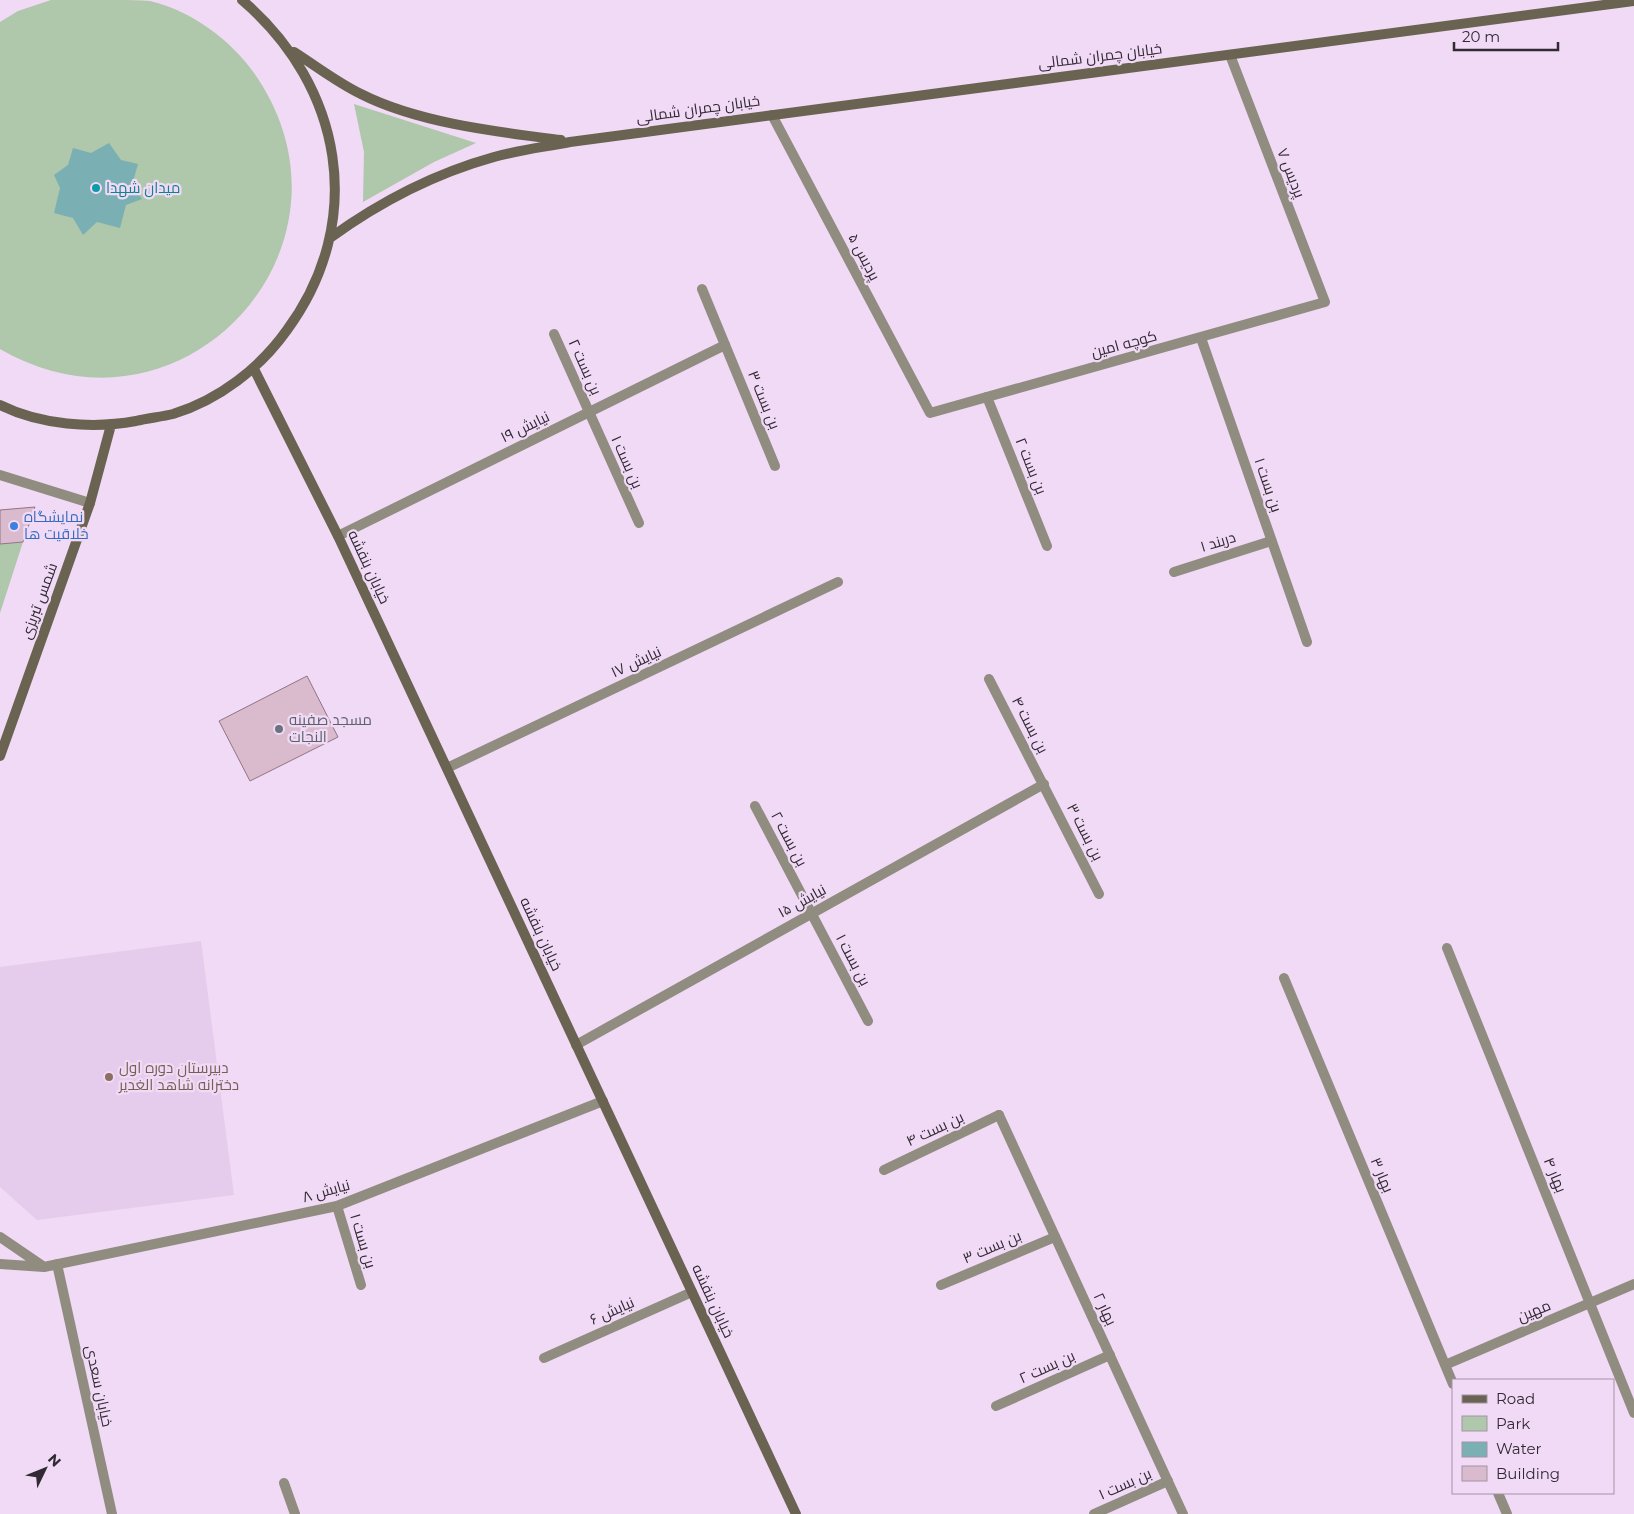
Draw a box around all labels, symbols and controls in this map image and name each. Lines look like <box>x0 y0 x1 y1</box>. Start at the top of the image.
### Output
scale bar <box>1454 20 1558 52</box>
text: 20 m <box>1462 27 1500 46</box>
street label: خیابان چمران شمالی <box>1037 38 1163 74</box>
street label: خیابان چمران شمالی <box>635 90 761 128</box>
street label: پردیس ۷ <box>1272 145 1310 201</box>
place label: میدان شهدا <box>106 178 180 198</box>
marker: میدان شهدا <box>90 182 102 194</box>
street label: پردیس ۵ <box>843 230 885 284</box>
street label: کوچه امین <box>1089 326 1159 362</box>
street label: بن بست ۲ <box>564 336 606 398</box>
street label: بن بست ۳ <box>743 368 785 432</box>
street label: نیایش ۱۹ <box>497 407 553 447</box>
street label: بن بست ۱ <box>606 432 648 492</box>
street label: بن بست ۲ <box>1011 435 1051 497</box>
street label: بن بست ۱ <box>1249 455 1287 515</box>
place label: نمایشگاه خلاقیت ها <box>24 507 88 543</box>
marker: نمایشگاه خلاقیت ها <box>8 520 20 532</box>
street label: خیابان بنفشه <box>343 527 395 607</box>
street label: دربند ۱ <box>1198 527 1238 556</box>
street label: شمس تبریزی <box>16 560 62 642</box>
street label: نیایش ۱۷ <box>608 642 664 682</box>
street label: بن بست ۴ <box>1007 693 1053 757</box>
place label: مسجد صفینه النجات <box>289 710 372 746</box>
marker: مسجد صفینه النجات <box>273 723 285 735</box>
street label: بن بست ۳ <box>1062 800 1108 864</box>
street label: بن بست ۲ <box>766 808 812 870</box>
street label: نیایش ۱۵ <box>774 880 830 922</box>
street label: خیابان بنفشه <box>515 894 567 974</box>
street label: بن بست ۱ <box>831 931 875 989</box>
place label: دبیرستان دوره اول دخترانه شاهد الغدیر <box>118 1058 239 1094</box>
marker: دبیرستان دوره اول دخترانه شاهد الغدیر <box>103 1071 115 1083</box>
street label: بن بست ۴ <box>903 1107 967 1151</box>
street label: بهار ۳ <box>1366 1154 1398 1196</box>
street label: بهار ۴ <box>1539 1154 1571 1196</box>
street label: نیایش ۸ <box>300 1175 352 1207</box>
street label: بن بست ۱ <box>345 1211 381 1271</box>
street label: بن بست ۳ <box>960 1226 1024 1268</box>
street label: خیابان بنفشه <box>687 1261 739 1341</box>
street label: بهار ۲ <box>1089 1289 1121 1329</box>
street label: نیایش ۶ <box>587 1292 637 1330</box>
street label: مهین <box>1514 1295 1554 1327</box>
street label: خیابان سعدی <box>81 1343 117 1429</box>
street label: بن بست ۲ <box>1016 1346 1078 1388</box>
legend <box>1452 1379 1614 1494</box>
text: Road <box>1496 1389 1535 1408</box>
text: Park <box>1496 1414 1530 1433</box>
text: Water <box>1496 1439 1542 1458</box>
north arrow <box>20 1444 70 1494</box>
text: N <box>44 1450 65 1470</box>
street label: بن بست ۱ <box>1095 1463 1155 1505</box>
text: Building <box>1496 1464 1560 1483</box>

